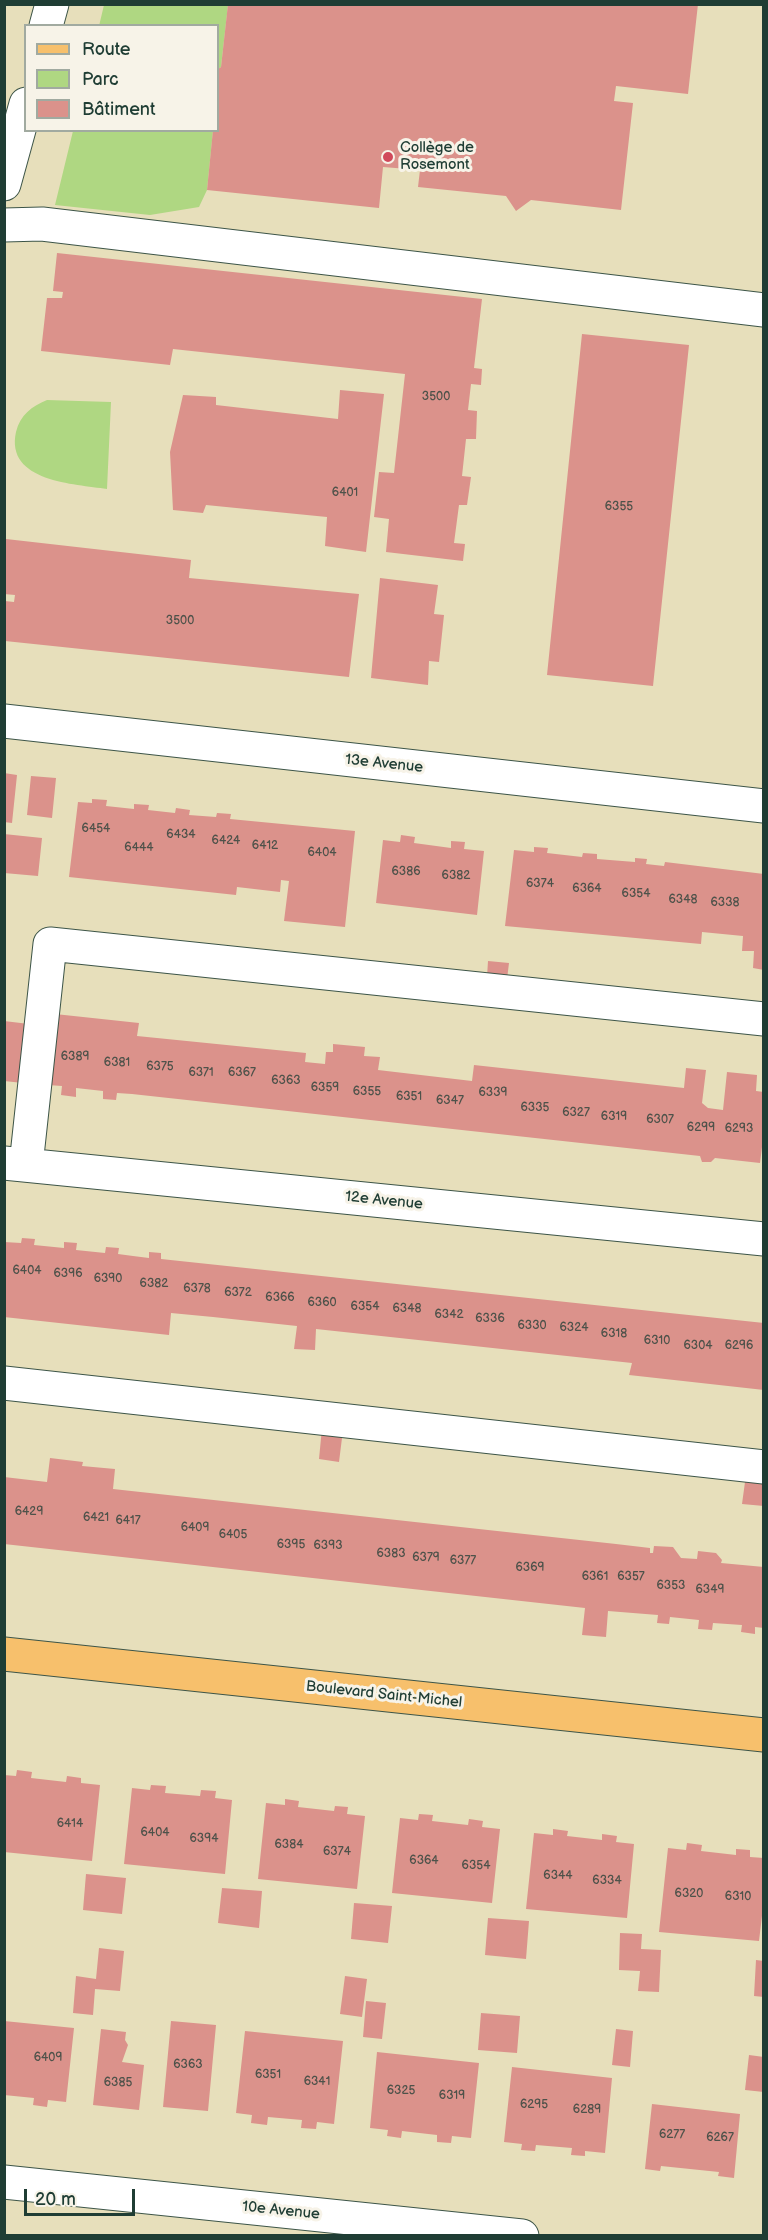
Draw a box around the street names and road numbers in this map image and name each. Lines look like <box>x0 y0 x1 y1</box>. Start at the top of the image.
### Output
street label: 13e Avenue <box>344 751 424 777</box>
street label: 12e Avenue <box>344 1188 424 1214</box>
street label: Boulevard Saint-Michel <box>305 1678 463 1712</box>
street label: 10e Avenue <box>241 2198 321 2224</box>

